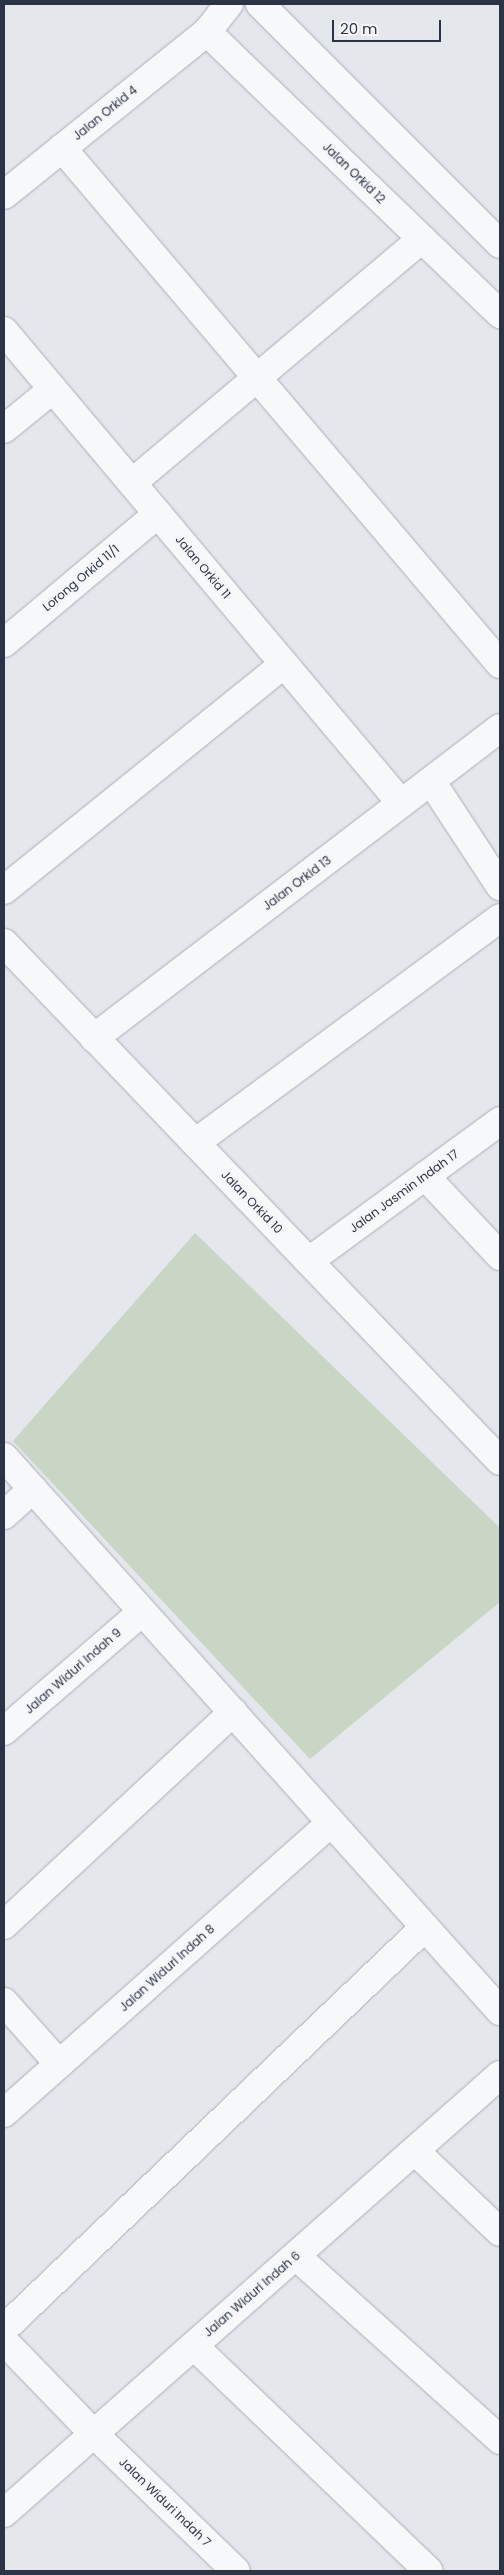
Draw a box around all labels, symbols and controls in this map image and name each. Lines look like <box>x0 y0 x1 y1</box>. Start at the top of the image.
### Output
scale bar <box>334 10 443 42</box>
text: 20 m <box>340 18 378 39</box>
street label: Jalan Orkid 4 <box>70 83 140 143</box>
street label: Jalan Orkid 12 <box>320 140 388 206</box>
street label: Jalan Orkid 11 <box>172 532 234 602</box>
street label: Lorong Orkid 11/1 <box>40 542 122 614</box>
street label: Jalan Orkid 13 <box>260 853 334 913</box>
street label: Jalan Jasmin Indah 17 <box>347 1147 461 1235</box>
street label: Jalan Orkid 10 <box>218 1167 286 1237</box>
street label: Jalan Widuri Indah 9 <box>22 1625 124 1717</box>
street label: Jalan Widuri Indah 8 <box>117 1922 217 2014</box>
street label: Jalan Widuri Indah 6 <box>201 2248 303 2340</box>
street label: Jalan Widuri Indah 7 <box>116 2455 214 2549</box>

